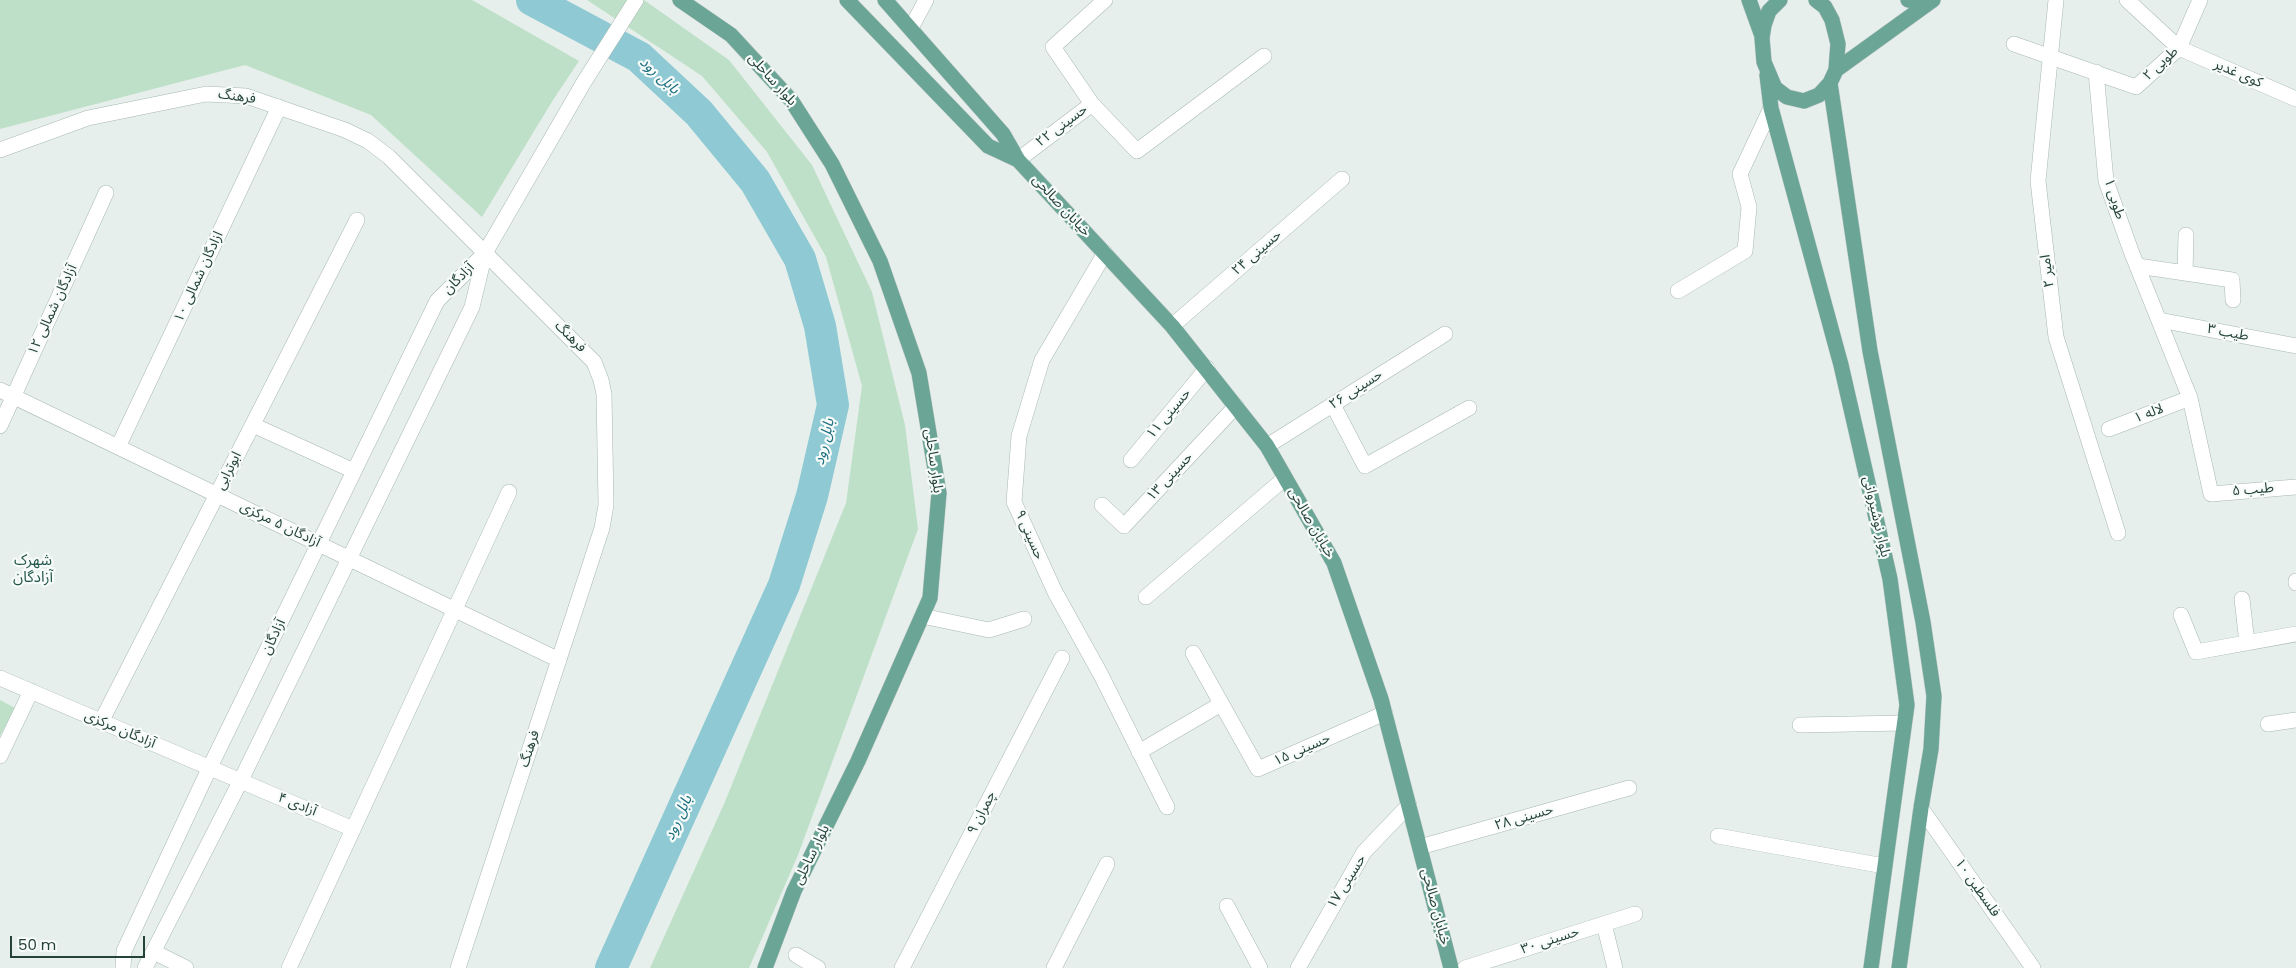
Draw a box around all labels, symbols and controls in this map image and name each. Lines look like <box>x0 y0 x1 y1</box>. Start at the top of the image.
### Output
street label: طوبی ۲ <box>2140 44 2182 84</box>
street label: بلوار ساحلی <box>744 50 800 110</box>
water label: بابل رود <box>635 54 683 98</box>
street label: کوی غدیر <box>2211 56 2265 92</box>
street label: فرهنگ <box>217 86 257 108</box>
street label: حسینی ۲۲ <box>1033 101 1091 151</box>
street label: خيابان صالحی <box>1028 172 1094 240</box>
street label: طوبی ۱ <box>2100 177 2128 221</box>
street label: حسینی ۲۴ <box>1229 227 1285 279</box>
street label: ازادگان شمالی ۱۰ <box>171 229 227 325</box>
street label: امیر ۲ <box>2038 254 2058 288</box>
street label: آزادگان <box>440 260 478 298</box>
street label: آزادگان شمالی ۱۲ <box>25 262 81 358</box>
street label: فرهنگ <box>551 318 589 356</box>
street label: طیب ۳ <box>2206 321 2250 345</box>
street label: حسینی ۲۶ <box>1326 367 1386 413</box>
street label: حسینی ۱۱ <box>1143 386 1195 442</box>
street label: لاله ۱ <box>2132 401 2166 427</box>
water label: بابل رود <box>811 417 839 467</box>
street label: بلوار ساحلی <box>920 428 946 494</box>
street label: ابوترابی <box>212 449 246 493</box>
street label: حسینی ۱۳ <box>1143 449 1197 505</box>
street label: بلوار نوشیروانی <box>1859 475 1893 559</box>
street label: طیب ۵ <box>2231 480 2275 500</box>
street label: خيابان صالحی <box>1284 485 1338 561</box>
street label: آزادگان ۵ مرکزی <box>237 498 323 552</box>
street label: حسینی ٩ <box>1011 508 1047 562</box>
district label: شهرک آزادگان <box>13 552 53 587</box>
street label: آزادگان <box>258 616 290 658</box>
street label: آزادگان مرکزی <box>82 708 158 752</box>
street label: فرهنگ <box>516 728 544 770</box>
street label: حسینی ۱۵ <box>1271 730 1333 770</box>
street label: چمران ۹ <box>964 789 1000 837</box>
street label: آزادی ۴ <box>275 790 319 820</box>
water label: بابل رود <box>661 793 697 843</box>
street label: حسینی ۲۸ <box>1493 802 1555 834</box>
street label: بلوار ساحلی <box>790 822 834 888</box>
street label: حسینی ۱۷ <box>1324 852 1370 912</box>
street label: فلسطین ۱۰ <box>1951 856 2003 920</box>
street label: خيابان صالحی <box>1417 867 1453 947</box>
street label: حسینی ۳۰ <box>1519 924 1581 958</box>
scale bar <box>12 926 148 958</box>
text: 50 m <box>18 934 56 955</box>

